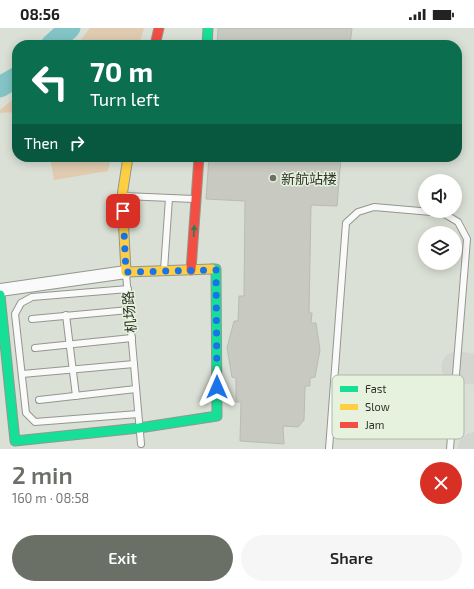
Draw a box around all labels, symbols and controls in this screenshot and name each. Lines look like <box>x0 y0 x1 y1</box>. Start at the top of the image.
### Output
text: 08:56 <box>20 5 60 23</box>
text: 70 m <box>90 54 153 88</box>
icon: left <box>24 56 76 108</box>
text: Turn left <box>90 88 160 110</box>
icon: right <box>66 132 88 154</box>
text: Then <box>24 134 58 152</box>
place label: 新航站楼 <box>281 170 337 187</box>
marker: 新航站楼 <box>268 173 278 183</box>
map controls <box>418 174 462 270</box>
button: sound <box>418 174 462 218</box>
pin <box>106 194 140 228</box>
icon: arrive <box>112 200 134 222</box>
one-way arrow <box>190 225 197 237</box>
button: layers <box>418 226 462 270</box>
street label: 机场路 <box>119 290 139 334</box>
position arrow <box>196 366 238 408</box>
legend <box>332 375 464 439</box>
text: Fast <box>365 382 387 395</box>
text: Slow <box>365 400 390 413</box>
text: Jam <box>365 418 384 431</box>
text: 2 min <box>12 460 73 489</box>
button: close <box>420 462 462 504</box>
text: 160 m · 08:58 <box>12 490 89 506</box>
button: Exit <box>12 535 233 581</box>
button: Share <box>241 535 462 581</box>

